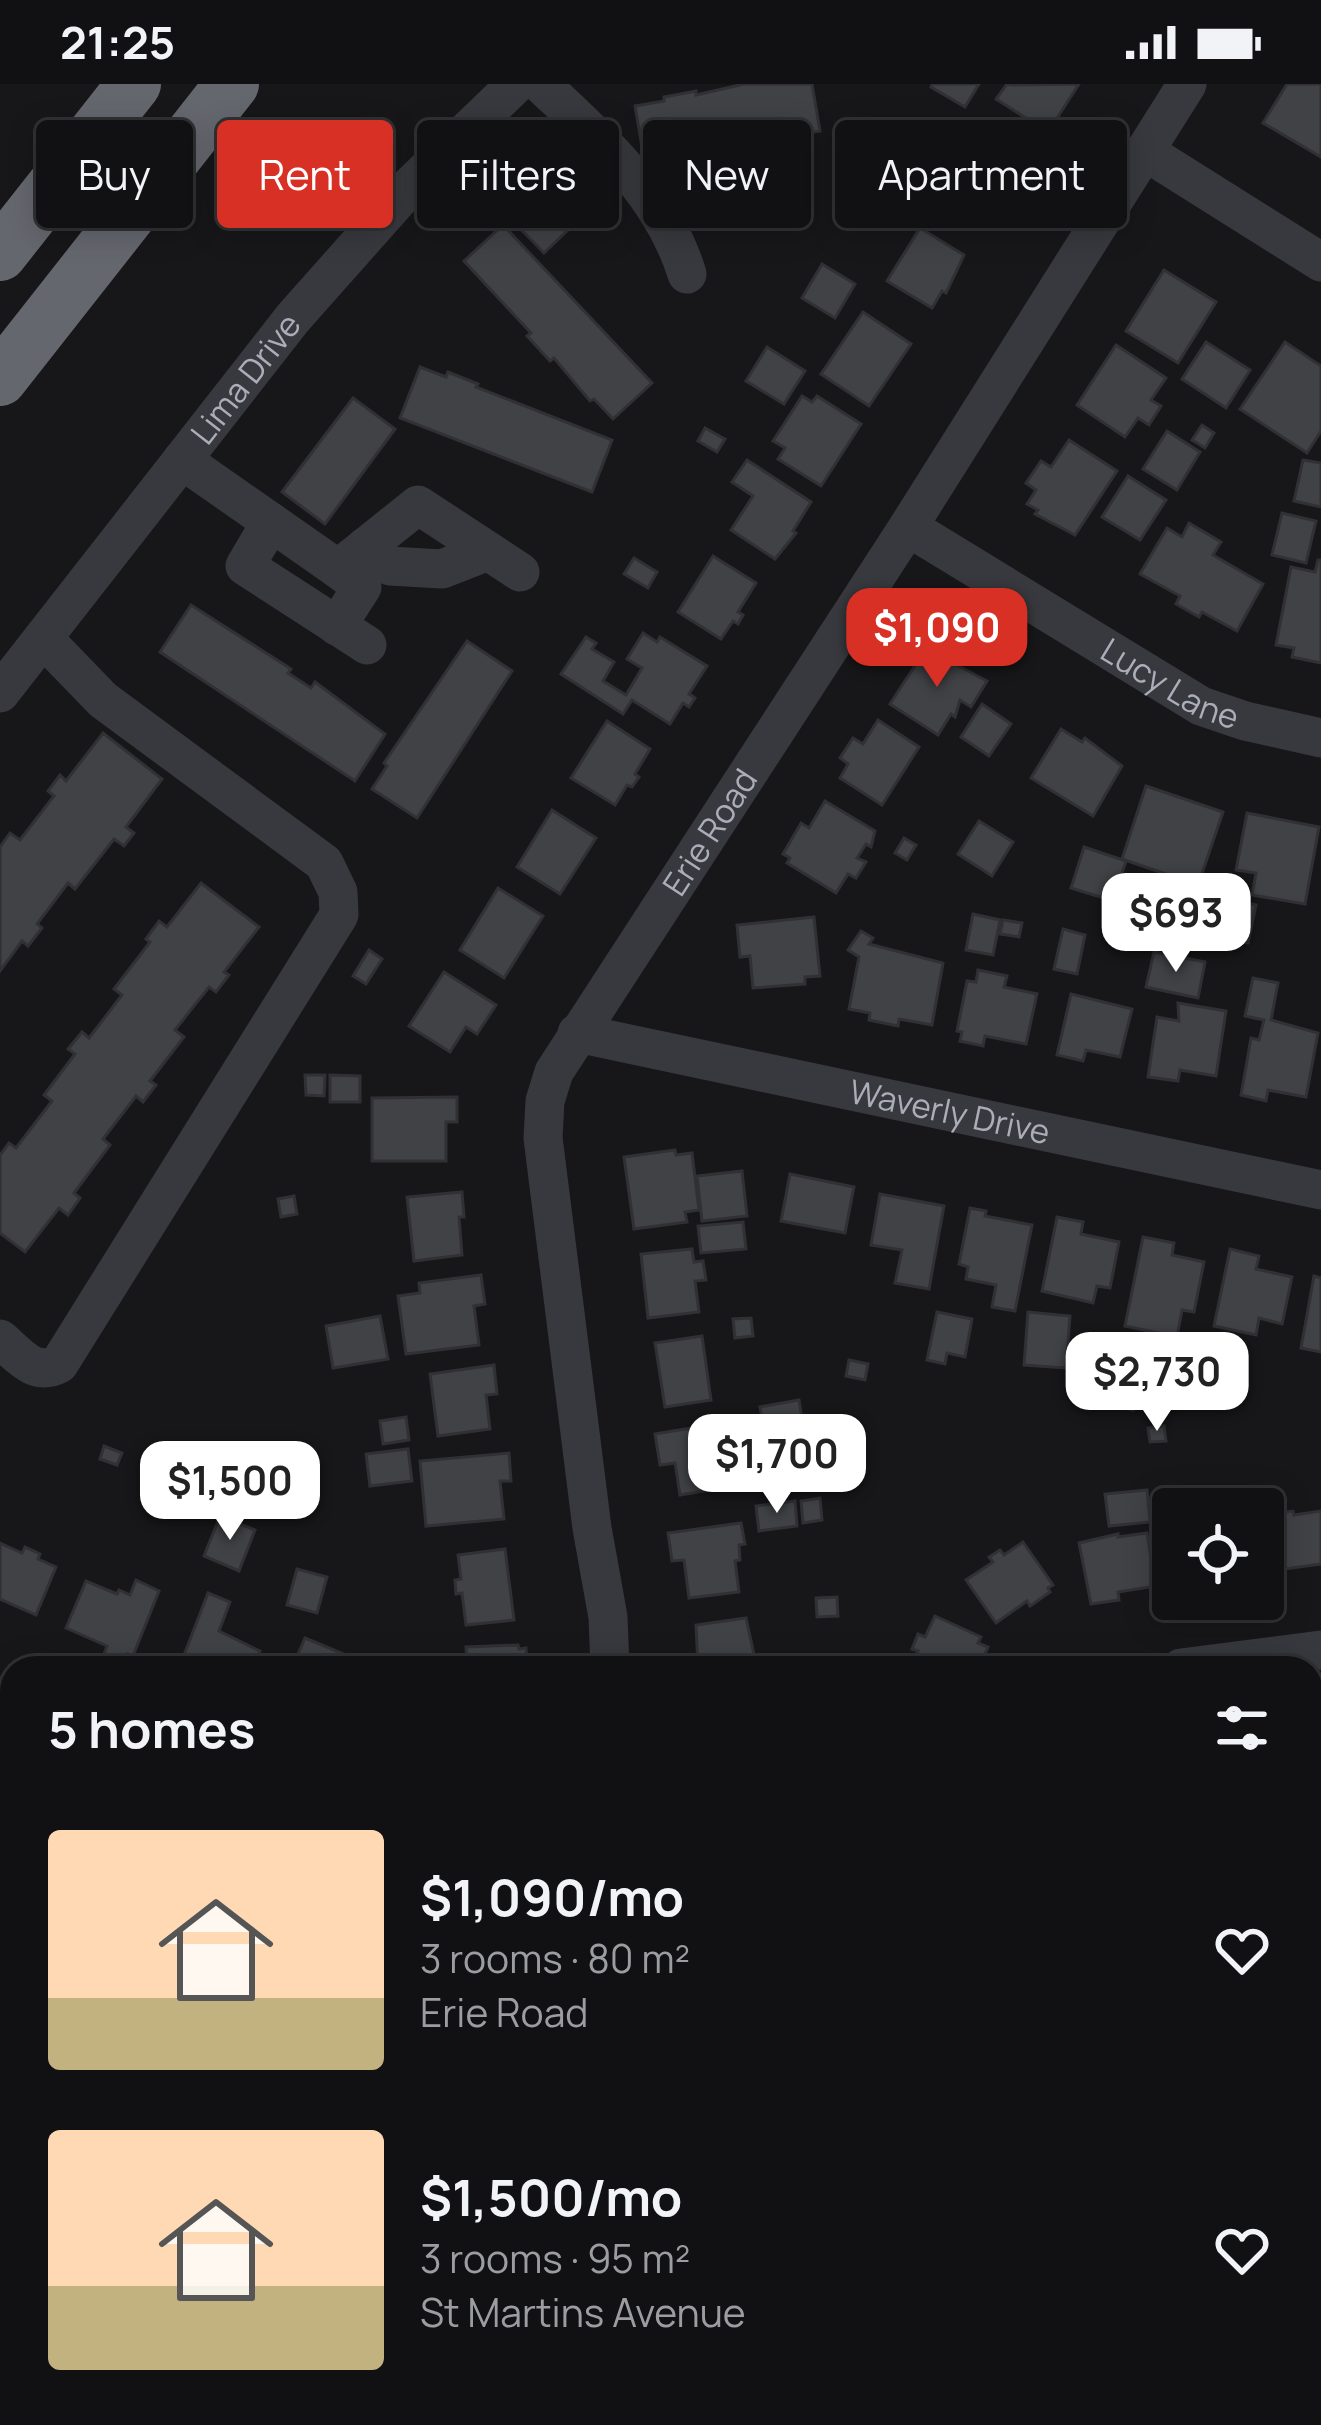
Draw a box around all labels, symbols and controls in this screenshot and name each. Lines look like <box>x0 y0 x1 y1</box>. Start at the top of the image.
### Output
text: 21:25 <box>60 11 175 73</box>
chip: Buy <box>36 120 193 228</box>
chip: Rent <box>217 120 393 228</box>
chip: Filters <box>417 120 619 228</box>
chip: New <box>643 120 811 228</box>
chip: Apartment <box>835 120 1127 228</box>
street label: Lima Drive <box>180 303 311 453</box>
pin: $1,090 <box>839 588 1035 690</box>
text: $1,090 <box>873 600 1001 654</box>
street label: Lucy Lane <box>1093 627 1245 739</box>
street label: Erie Road <box>652 760 767 904</box>
pin: $693 <box>1105 873 1247 975</box>
text: $693 <box>1129 885 1223 939</box>
street label: Waverly Drive <box>846 1068 1054 1154</box>
pin: $2,730 <box>1059 1332 1255 1434</box>
text: $2,730 <box>1093 1344 1221 1398</box>
pin: $1,700 <box>679 1414 875 1516</box>
text: $1,700 <box>715 1426 839 1480</box>
pin: $1,500 <box>132 1441 328 1543</box>
text: $1,500 <box>167 1453 293 1507</box>
map controls <box>1152 1488 1284 1620</box>
button: locate <box>1152 1488 1284 1620</box>
text: 5 homes <box>48 1694 255 1763</box>
icon: filters <box>1209 1695 1275 1761</box>
text: $1,090/mo <box>420 1862 684 1931</box>
icon: home <box>144 1878 288 2022</box>
icon: heart <box>1209 1917 1275 1983</box>
text: 3 rooms · 80 m² <box>420 1931 690 1985</box>
text: Erie Road <box>420 1985 588 2039</box>
text: $1,500/mo <box>420 2162 682 2231</box>
icon: home <box>144 2178 288 2322</box>
icon: heart <box>1209 2217 1275 2283</box>
text: 3 rooms · 95 m² <box>420 2231 690 2285</box>
text: St Martins Avenue <box>420 2285 746 2339</box>

